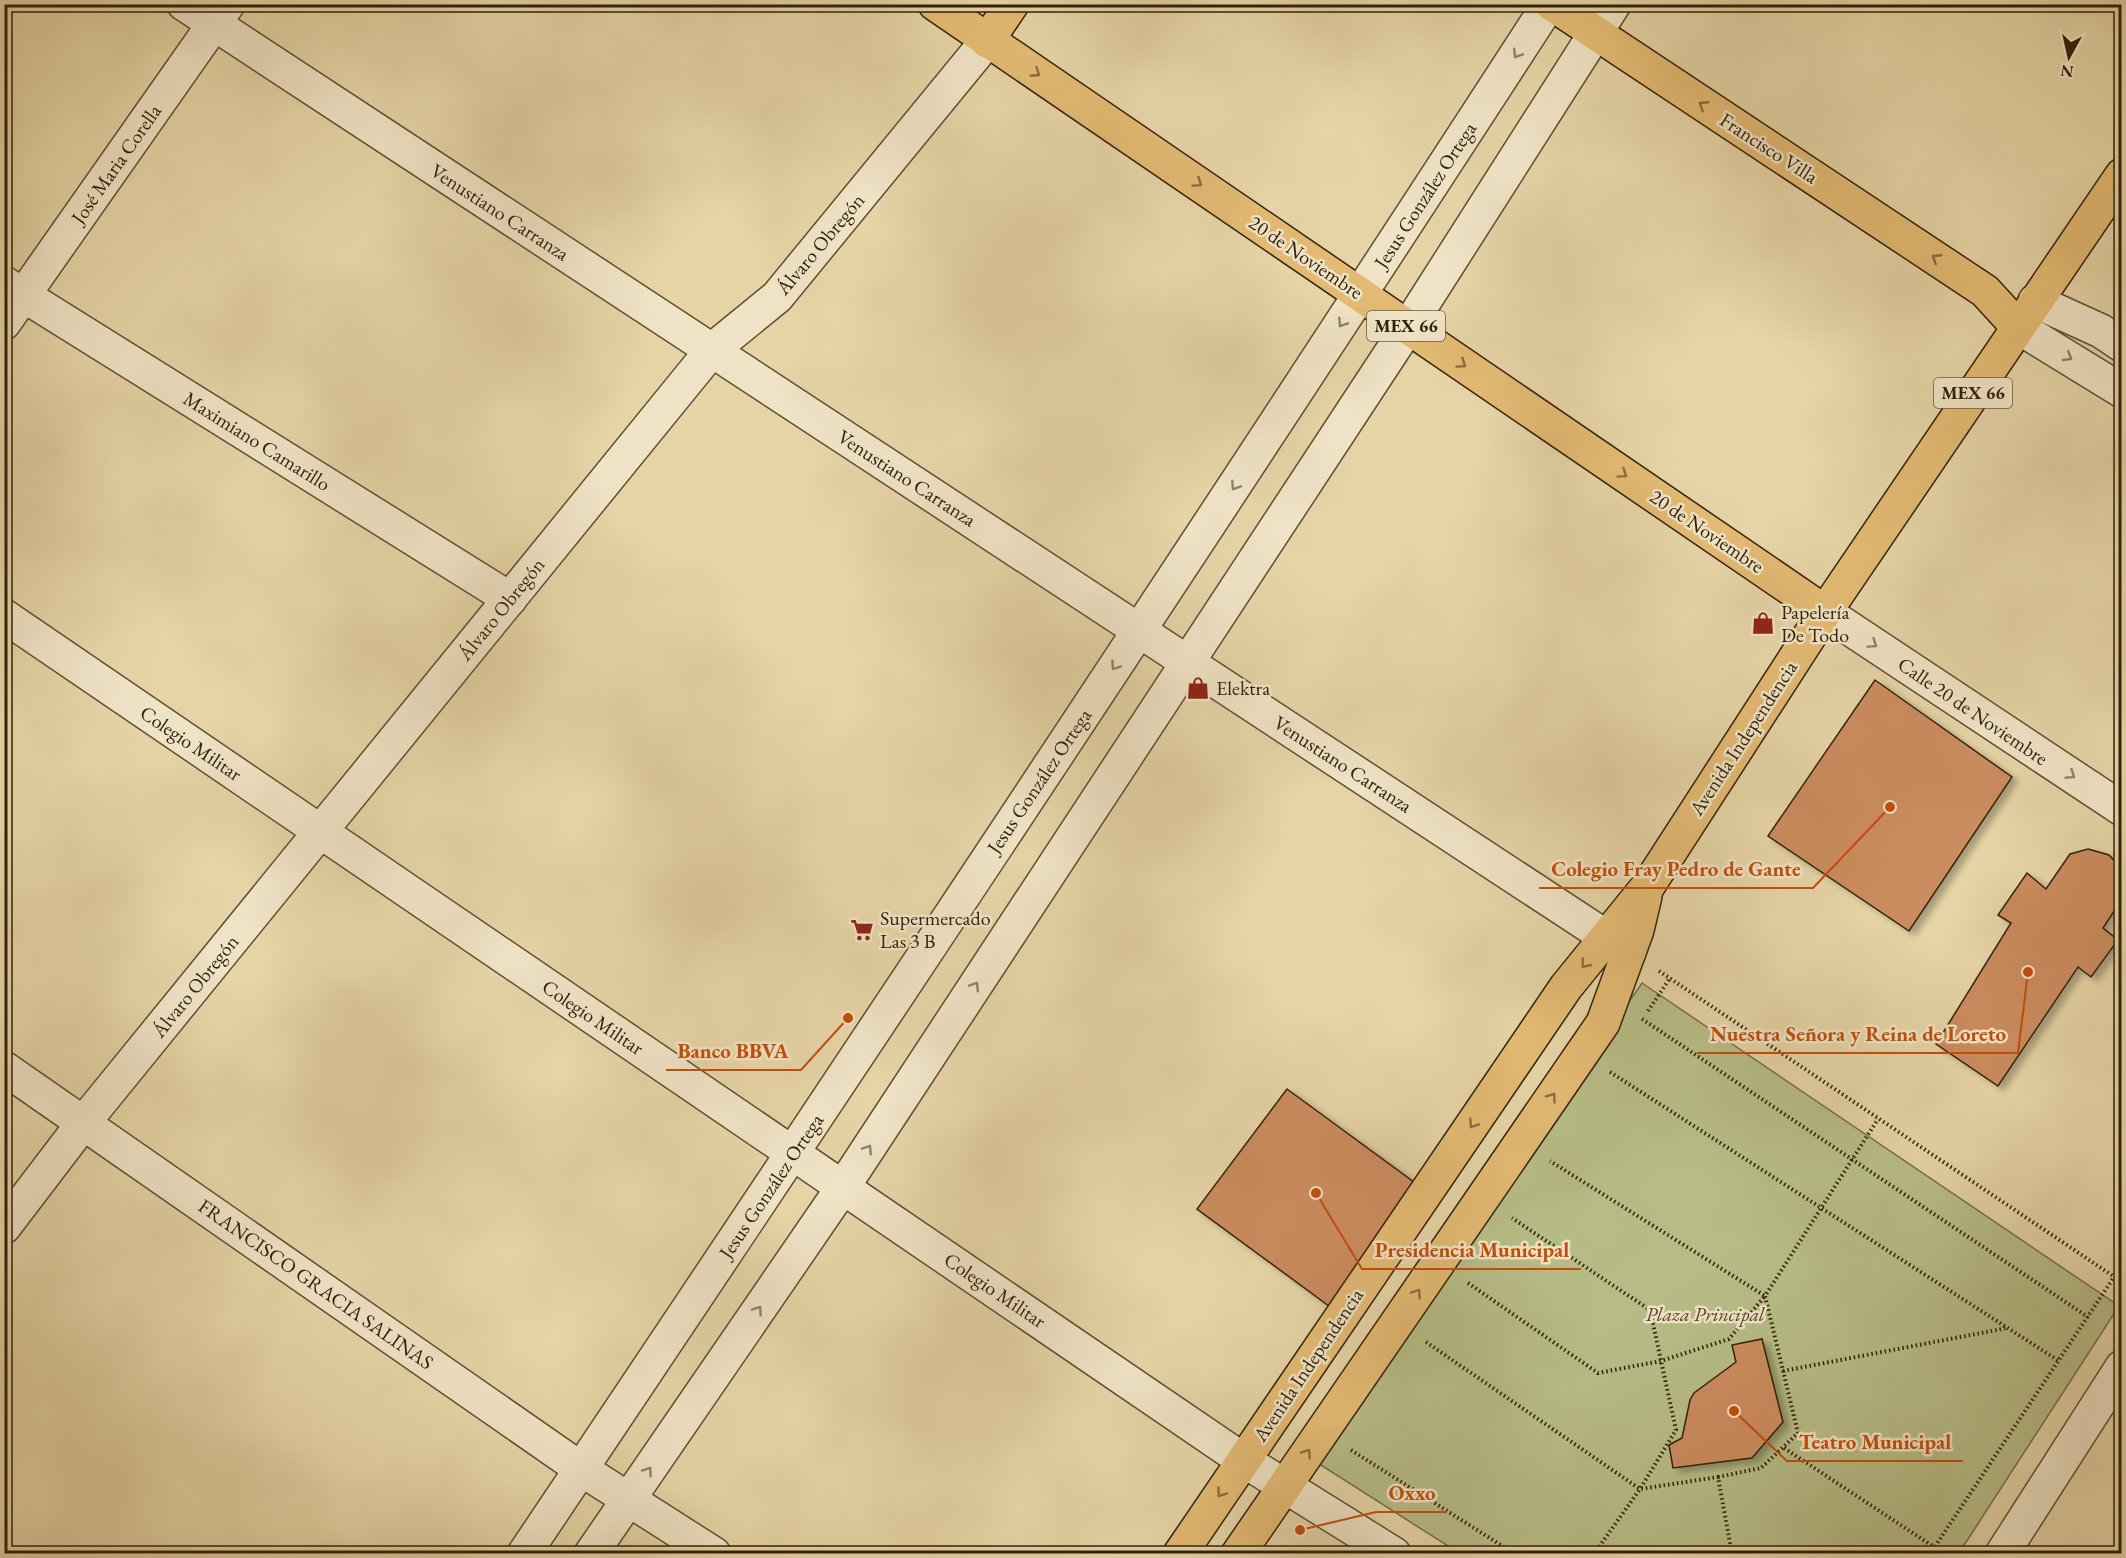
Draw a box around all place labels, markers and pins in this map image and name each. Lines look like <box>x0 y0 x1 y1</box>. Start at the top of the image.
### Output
place label: Papelería De Todo <box>1781 599 1849 648</box>
shop icon: Papelería De Todo <box>1750 610 1776 636</box>
shop icon: Elektra <box>1185 675 1211 701</box>
place label: Elektra <box>1216 675 1270 701</box>
callout: Colegio Fray Pedro de Gante <box>1539 849 1813 888</box>
place label: Supermercado Las 3 B <box>880 905 991 954</box>
supermarket icon: Supermercado Las 3 B <box>849 917 875 943</box>
callout: Nuestra Señora y Reina de Loreto <box>1697 1014 2018 1053</box>
callout: Banco BBVA <box>666 1031 801 1070</box>
callout: Presidencia Municipal <box>1362 1230 1581 1269</box>
callout: Teatro Municipal <box>1787 1422 1963 1461</box>
callout: Oxxo <box>1376 1473 1447 1512</box>

